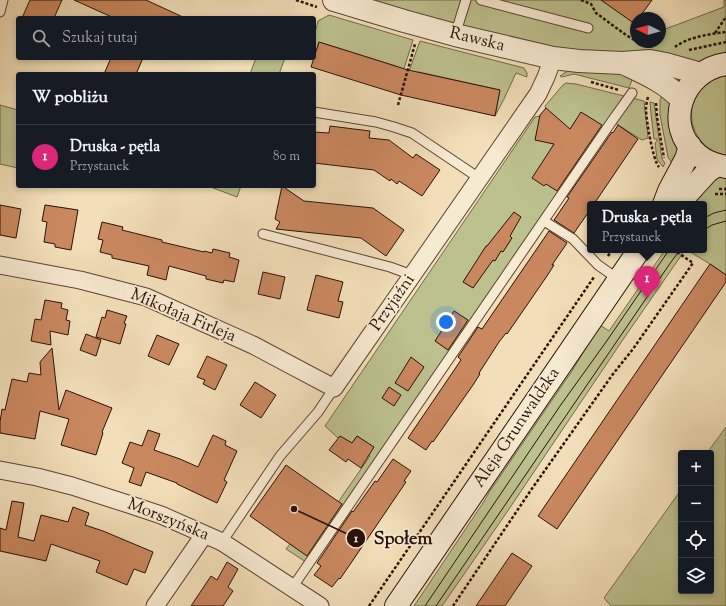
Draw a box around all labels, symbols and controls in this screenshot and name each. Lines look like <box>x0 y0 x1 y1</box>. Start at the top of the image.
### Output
north arrow <box>630 12 666 48</box>
search box <box>16 16 316 60</box>
street label: Rawska <box>447 22 507 58</box>
icon: search <box>30 27 52 49</box>
text: Szukaj tutaj <box>62 28 137 49</box>
text: W pobliżu <box>32 86 108 110</box>
text: Druska - pętla <box>70 137 160 158</box>
text: 1 <box>43 148 47 166</box>
text: 80 m <box>273 148 300 166</box>
text: Przystanek <box>70 158 130 176</box>
popup <box>587 201 707 253</box>
text: Druska - pętla <box>602 208 692 229</box>
text: Przystanek <box>602 229 662 247</box>
pin: 1 <box>634 266 660 299</box>
street label: Przyjaźni <box>365 270 421 336</box>
street label: Mikołaja Firleja <box>127 283 240 349</box>
your location <box>436 312 456 332</box>
street label: Aleja Grunwaldzka <box>468 363 566 493</box>
map controls <box>678 450 714 594</box>
button: + <box>678 450 714 486</box>
button: − <box>678 486 714 522</box>
street label: Morszyńska <box>123 493 213 547</box>
button: locate <box>678 522 714 558</box>
callout: Społem <box>346 523 440 553</box>
text: Społem <box>374 527 432 553</box>
text: 1 <box>353 530 359 548</box>
button: layers <box>678 558 714 594</box>

